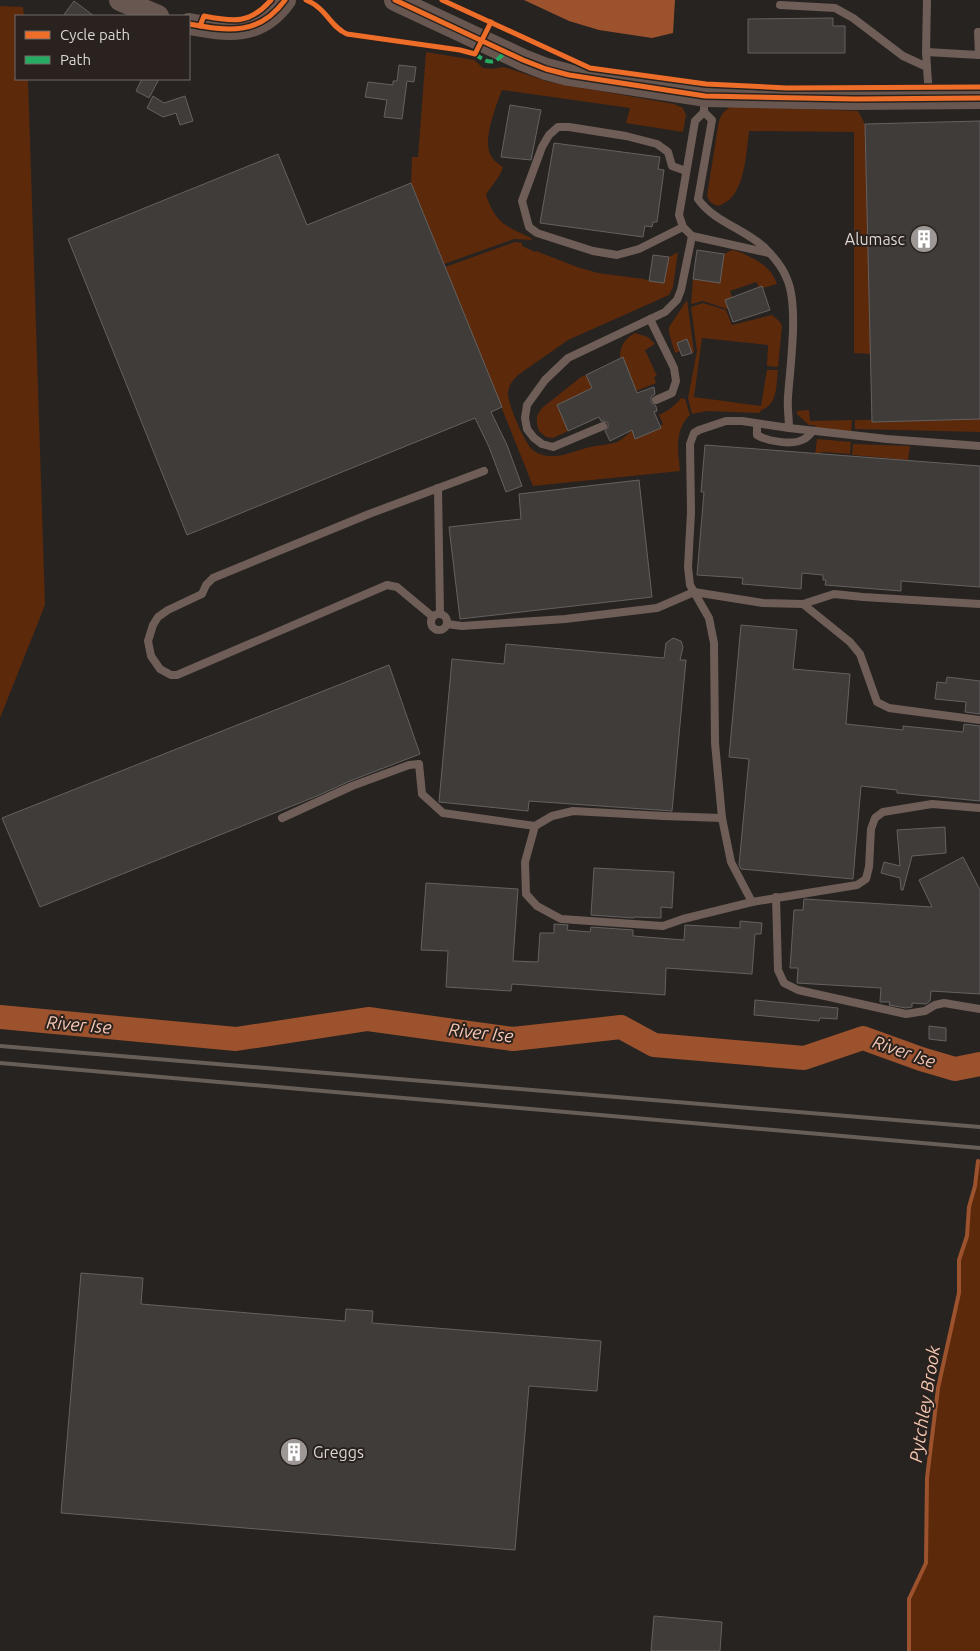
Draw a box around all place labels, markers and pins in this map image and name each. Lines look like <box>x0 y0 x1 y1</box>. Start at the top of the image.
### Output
building icon: Alumasc <box>909 224 939 254</box>
place label: Alumasc <box>845 230 906 248</box>
building icon: Greggs <box>279 1437 309 1467</box>
place label: Greggs <box>313 1443 364 1461</box>

